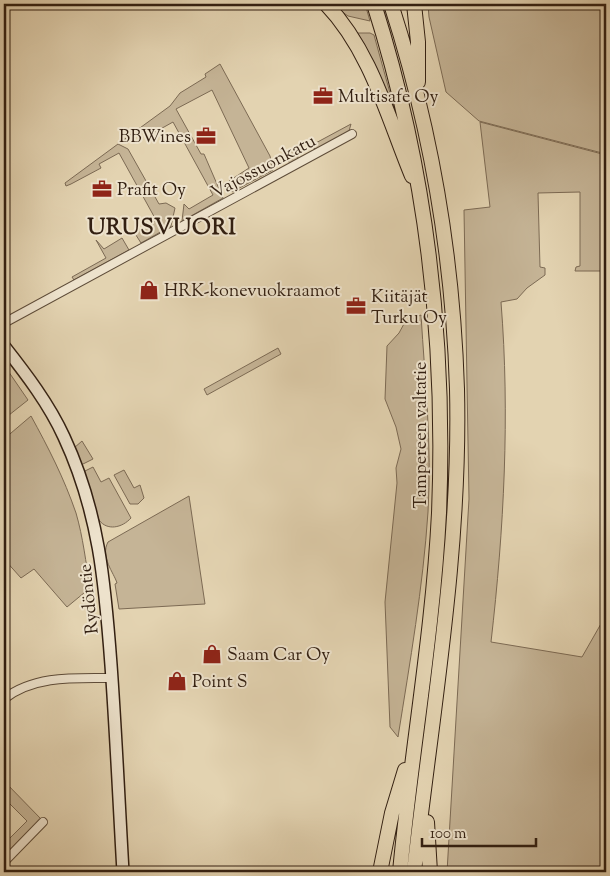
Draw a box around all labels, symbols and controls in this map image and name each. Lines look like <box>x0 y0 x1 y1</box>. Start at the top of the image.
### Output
office icon: Multisafe Oy <box>312 85 334 107</box>
place label: Multisafe Oy <box>338 85 439 111</box>
place label: BBWines <box>119 125 191 151</box>
office icon: BBWines <box>195 125 217 147</box>
street label: Vajossuonkatu <box>207 129 321 206</box>
office icon: Prafit Oy <box>91 178 113 200</box>
place label: Prafit Oy <box>117 178 186 204</box>
district label: URUSVUORI <box>87 213 237 245</box>
shop icon: HRK-konevuokraamot <box>138 279 160 301</box>
place label: HRK-konevuokraamot <box>164 279 340 305</box>
place label: Kiitäjät Turku Oy <box>371 285 447 332</box>
office icon: Kiitäjät Turku Oy <box>345 295 367 317</box>
street label: Tampereen valtatie <box>409 362 435 508</box>
street label: Rydöntie <box>73 562 107 635</box>
shop icon: Saam Car Oy <box>201 643 223 665</box>
place label: Saam Car Oy <box>227 643 330 669</box>
shop icon: Point S <box>166 670 188 692</box>
place label: Point S <box>192 670 248 696</box>
scale bar <box>422 816 536 848</box>
text: 100 m <box>430 824 467 845</box>

